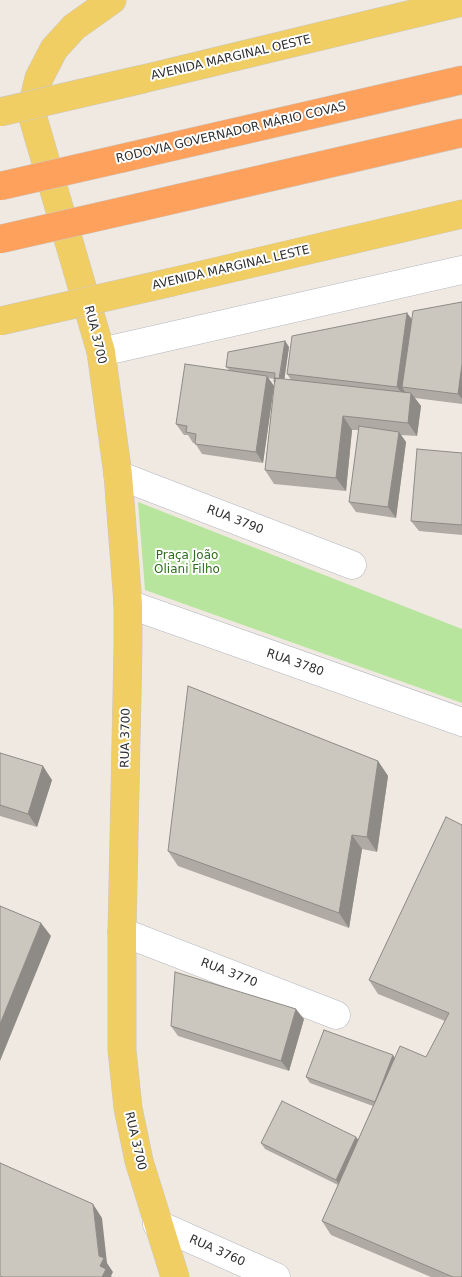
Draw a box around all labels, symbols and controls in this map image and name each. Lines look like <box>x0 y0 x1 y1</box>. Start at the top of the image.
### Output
street label: AVENIDA MARGINAL OESTE <box>150 33 312 83</box>
street label: RODOVIA GOVERNADOR MÁRIO COVAS <box>115 100 347 166</box>
street label: AVENIDA MARGINAL LESTE <box>151 243 311 293</box>
street label: RUA 3700 <box>81 304 109 366</box>
street label: RUA 3790 <box>205 503 265 537</box>
park label: Praça João Oliani Filho <box>154 549 220 577</box>
street label: RUA 3780 <box>264 646 326 680</box>
street label: RUA 3700 <box>118 708 134 768</box>
street label: RUA 3770 <box>199 956 259 990</box>
street label: RUA 3700 <box>121 1110 149 1172</box>
street label: RUA 3760 <box>187 1232 247 1270</box>

